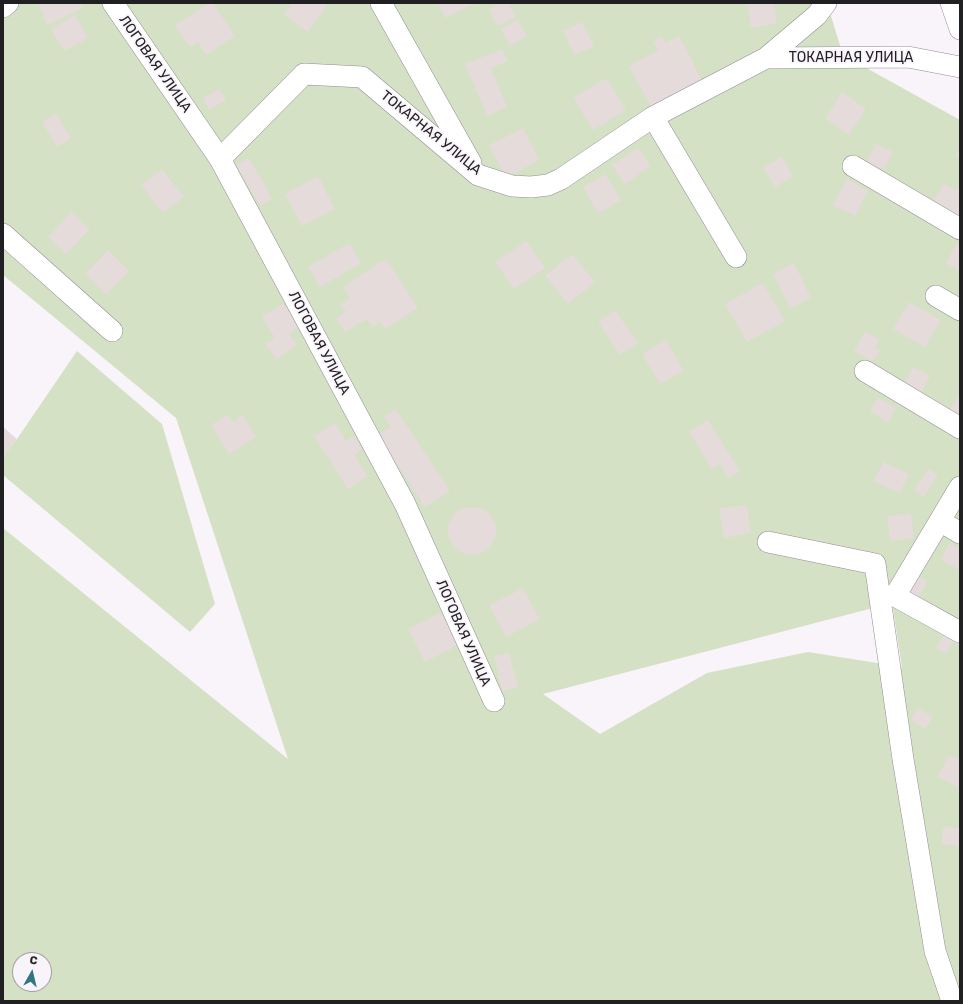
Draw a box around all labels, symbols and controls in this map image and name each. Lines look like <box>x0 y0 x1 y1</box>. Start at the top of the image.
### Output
street label: ЛОГОВАЯ УЛИЦА <box>115 12 195 116</box>
street label: ТОКАРНАЯ УЛИЦА <box>789 50 913 66</box>
street label: ТОКАРНАЯ УЛИЦА <box>377 87 485 179</box>
street label: ЛОГОВАЯ УЛИЦА <box>285 288 353 398</box>
street label: ЛОГОВАЯ УЛИЦА <box>432 577 494 689</box>
north arrow <box>12 952 52 992</box>
text: С <box>29 954 38 968</box>

